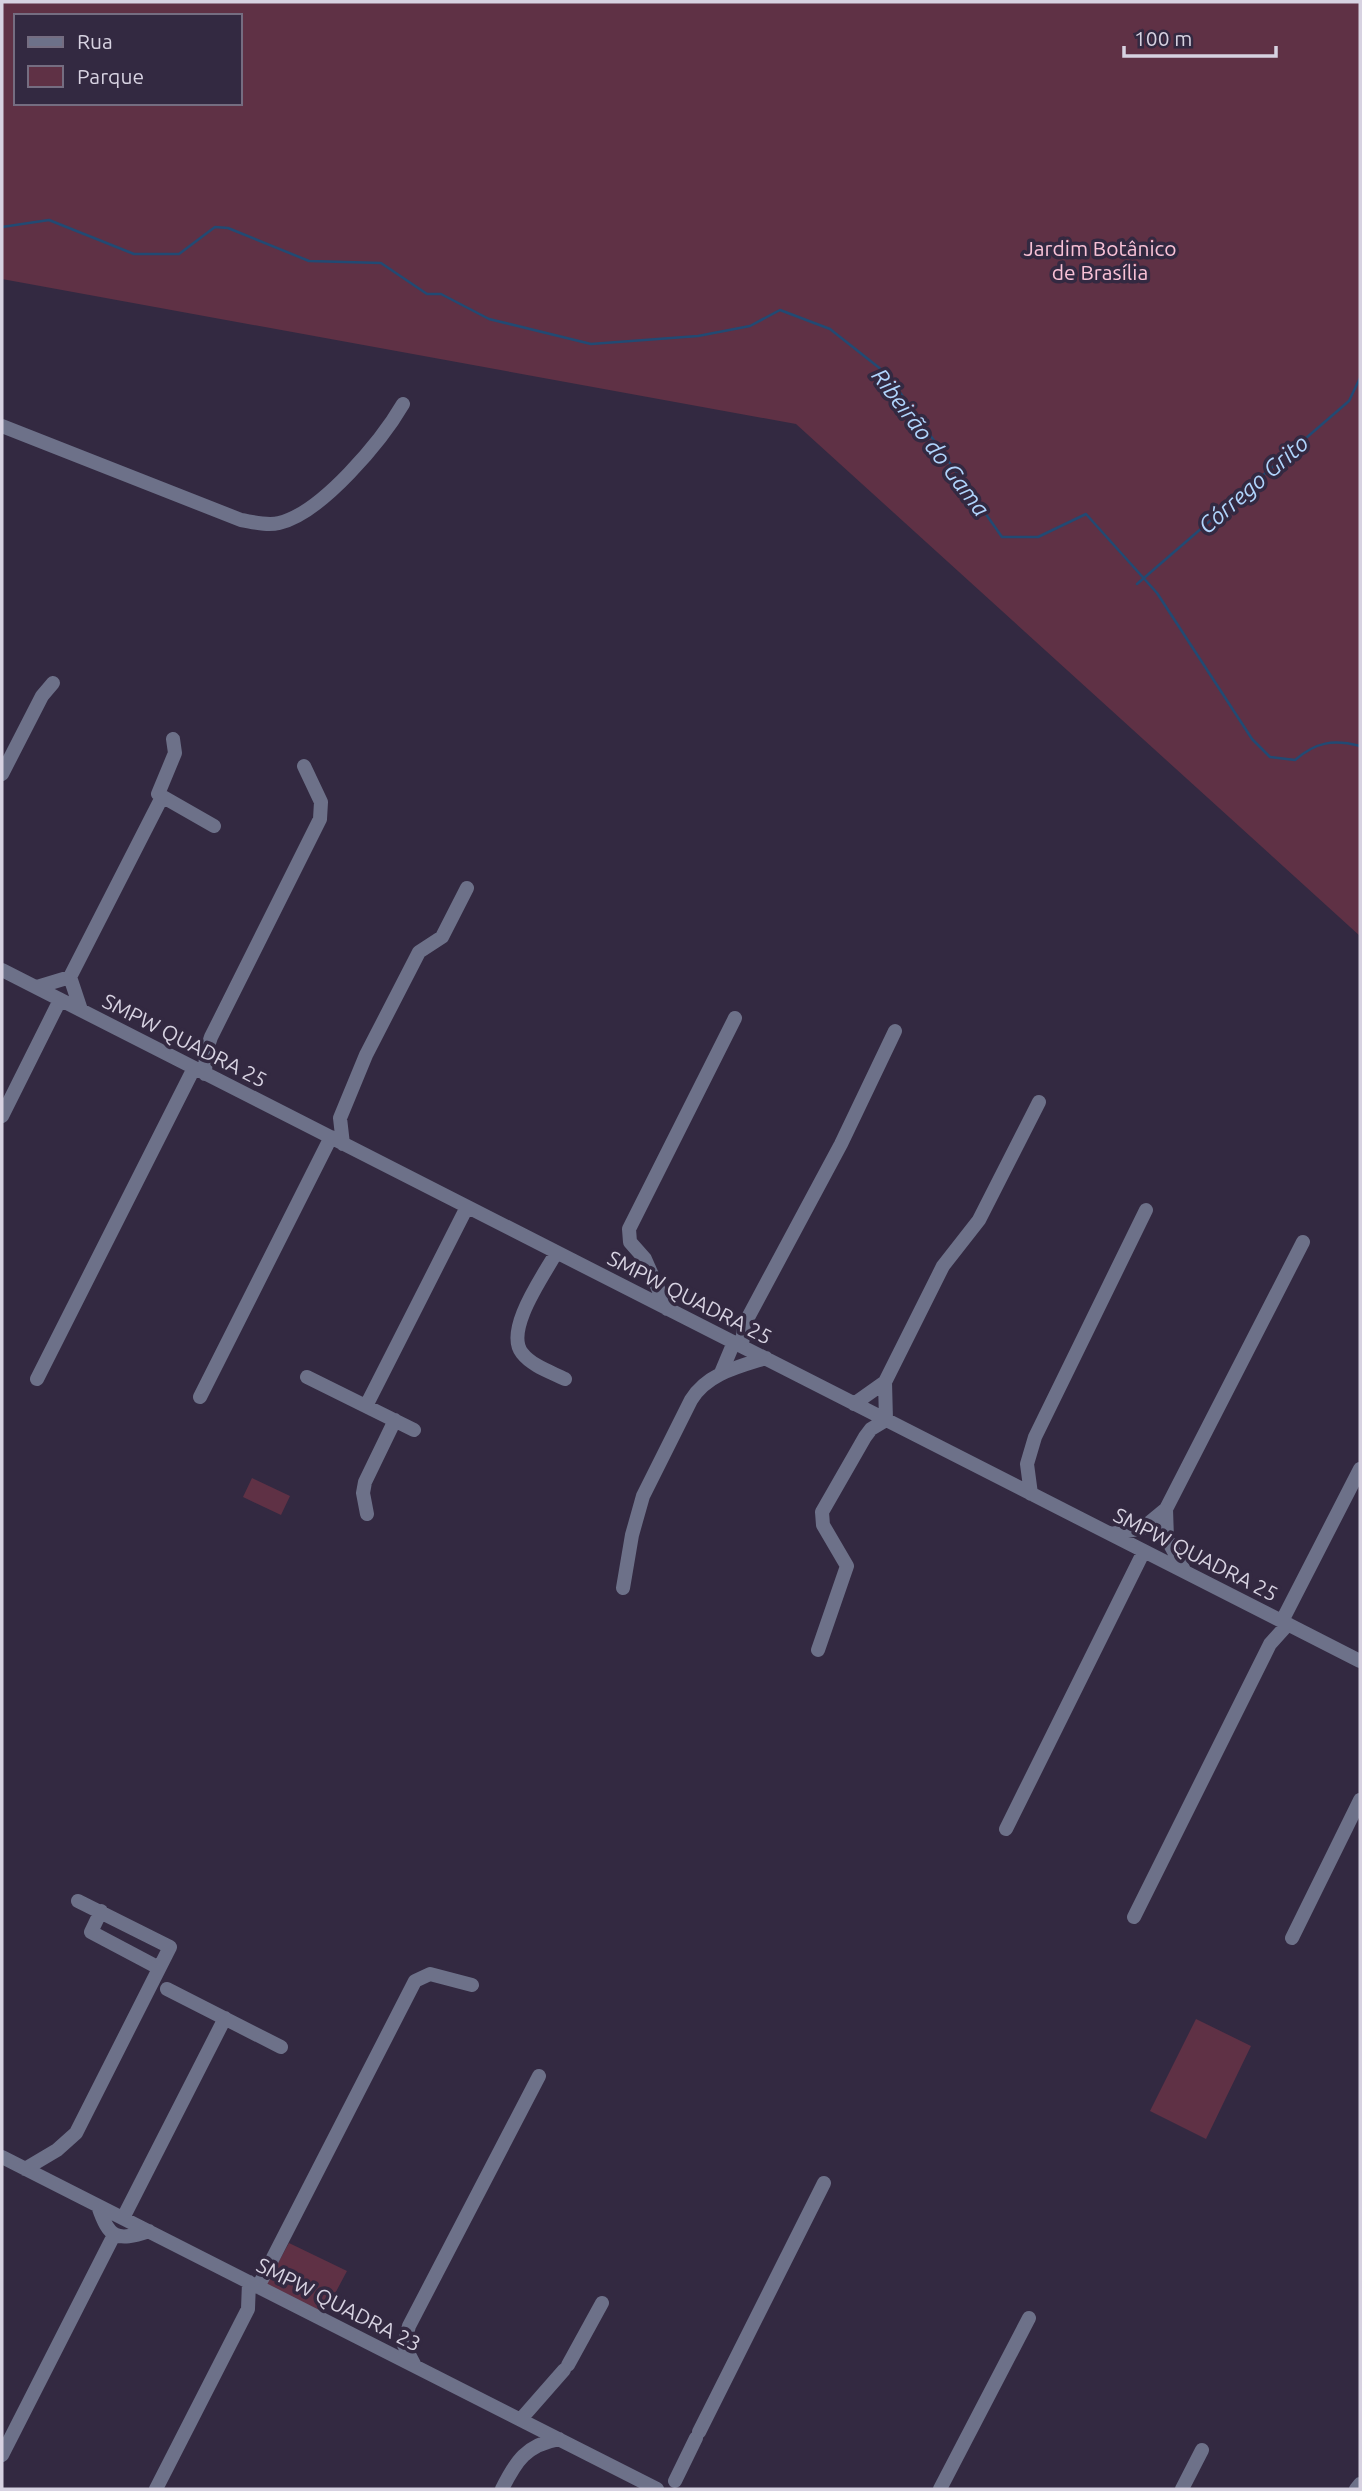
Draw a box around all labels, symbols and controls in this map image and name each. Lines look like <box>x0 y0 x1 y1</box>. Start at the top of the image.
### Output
legend <box>14 14 242 105</box>
scale bar <box>1124 14 1276 58</box>
text: 100 m <box>1134 26 1192 50</box>
text: Rua <box>77 29 113 53</box>
text: Parque <box>77 64 144 88</box>
park label: Jardim Botânico de Brasília <box>1023 236 1177 284</box>
water label: Ribeirão do Gama <box>867 363 995 521</box>
water label: Córrego Grito <box>1193 430 1313 538</box>
street label: SMPW QUADRA 25 <box>99 988 271 1092</box>
street label: SMPW QUADRA 25 <box>604 1245 776 1349</box>
street label: SMPW QUADRA 25 <box>1110 1502 1282 1606</box>
street label: SMPW QUADRA 23 <box>253 2252 425 2356</box>

